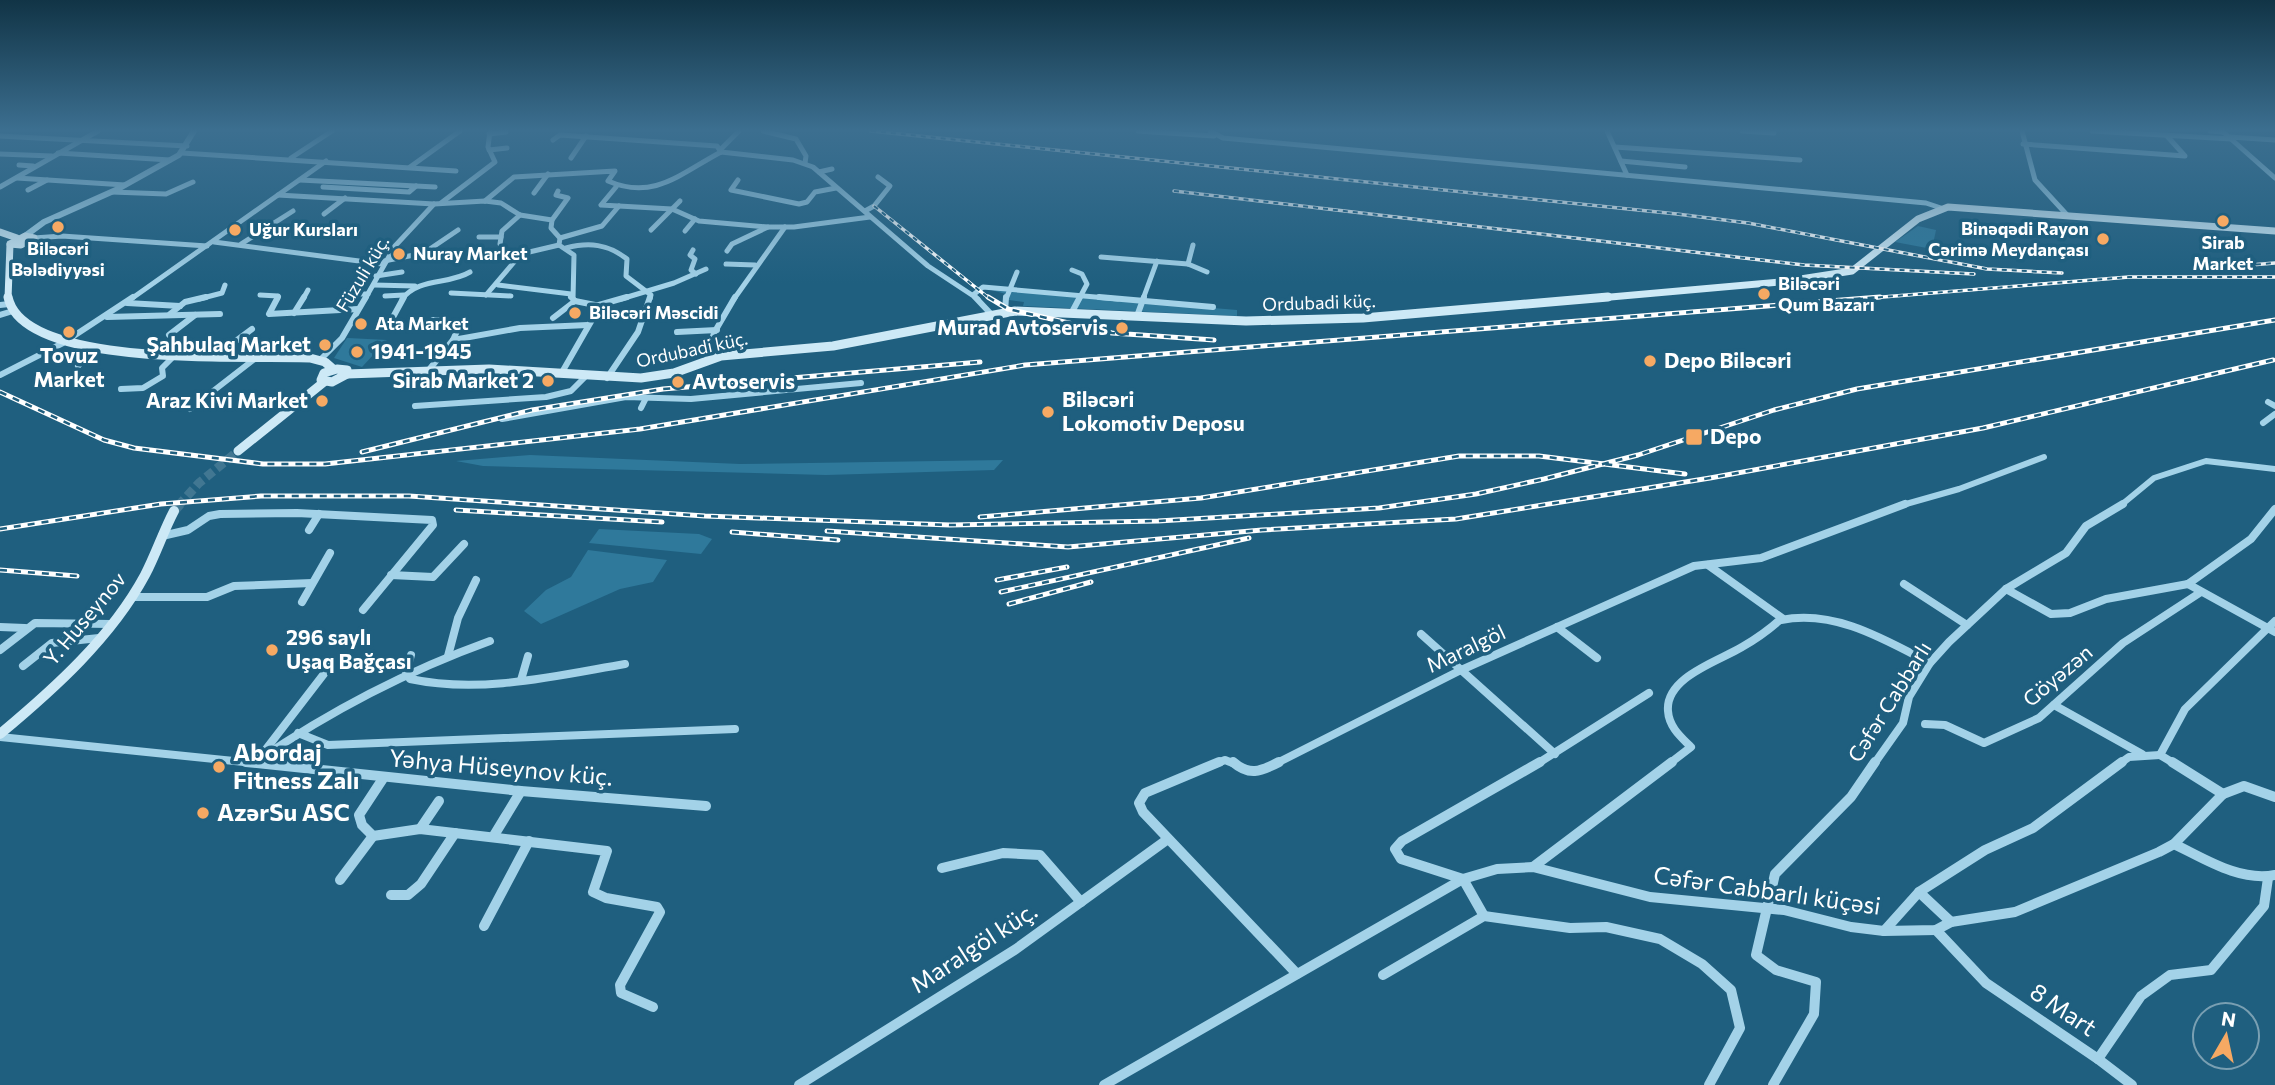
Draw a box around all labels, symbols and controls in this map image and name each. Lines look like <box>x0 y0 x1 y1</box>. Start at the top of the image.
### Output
marker: Sirab Market <box>2215 213 2231 229</box>
place label: Binəqədi Rayon Cərimə Meydançası <box>1928 217 2089 260</box>
place label: Uğur Kursları <box>249 218 358 240</box>
marker: Biləcəri Bələdiyyəsi <box>50 219 66 235</box>
marker: Uğur Kursları <box>227 222 243 238</box>
marker: Binəqədi Rayon Cərimə Meydançası <box>2095 231 2111 247</box>
place label: Sirab Market <box>2193 231 2254 274</box>
street label: Füzuli küç. <box>331 232 393 315</box>
place label: Biləcəri Bələdiyyəsi <box>11 237 105 280</box>
place label: Nuray Market <box>413 242 528 264</box>
marker: Nuray Market <box>391 246 407 262</box>
place label: Biləcəri Qum Bazarı <box>1778 272 1875 315</box>
marker: Biləcəri Qum Bazarı <box>1756 286 1772 302</box>
street label: Ordubadi küç. <box>1262 289 1376 315</box>
place label: Biləcəri Məscidi <box>589 301 719 323</box>
marker: Biləcəri Məscidi <box>567 305 583 321</box>
place label: Ata Market <box>375 312 469 334</box>
place label: Murad Avtoservis <box>937 314 1108 339</box>
marker: Ata Market <box>353 316 369 332</box>
marker: Murad Avtoservis <box>1114 320 1130 336</box>
marker: Tovuz Market <box>61 324 77 340</box>
street label: Ordubadi küç. <box>634 326 750 372</box>
place label: Şahbulaq Market <box>146 331 311 356</box>
marker: Şahbulaq Market <box>317 337 333 353</box>
place label: 1941-1945 <box>371 338 472 363</box>
place label: Tovuz Market <box>33 342 105 391</box>
marker: 1941-1945 <box>349 344 365 360</box>
place label: Depo Biləcəri <box>1664 347 1792 372</box>
marker: Depo Biləcəri <box>1642 353 1658 369</box>
place label: Sirab Market 2 <box>393 367 534 392</box>
place label: Avtoservis <box>692 368 795 393</box>
marker: Sirab Market 2 <box>540 373 556 389</box>
marker: Avtoservis <box>670 374 686 390</box>
place label: Biləcəri Lokomotiv Deposu <box>1062 386 1245 435</box>
place label: Araz Kivi Market <box>146 387 308 412</box>
marker: Araz Kivi Market <box>314 393 330 409</box>
marker: Biləcəri Lokomotiv Deposu <box>1040 404 1056 420</box>
place label: Depo <box>1710 423 1761 448</box>
marker: Depo <box>1684 427 1704 447</box>
street label: Y. Huseynov <box>37 566 130 670</box>
street label: Maralgöl <box>1422 618 1509 677</box>
place label: 296 saylı Uşaq Bağçası <box>286 624 412 673</box>
street label: Cəfər Cabbarlı <box>1842 636 1936 766</box>
street label: Göyəzən <box>2017 639 2097 711</box>
marker: 296 saylı Uşaq Bağçası <box>264 642 280 658</box>
place label: Abordaj Fitness Zalı <box>233 737 359 794</box>
street label: Yəhya Hüseynov küç. <box>388 742 614 791</box>
marker: Abordaj Fitness Zalı <box>211 759 227 775</box>
place label: AzərSu ASC <box>217 797 350 826</box>
marker: AzərSu ASC <box>195 805 211 821</box>
street label: Cəfər Cabbarlı küçəsi <box>1652 859 1883 920</box>
street label: Maralgöl küç. <box>904 895 1042 998</box>
street label: 8 Mart <box>2025 976 2103 1042</box>
north arrow <box>2191 1001 2261 1071</box>
text: N <box>2220 1006 2238 1031</box>

